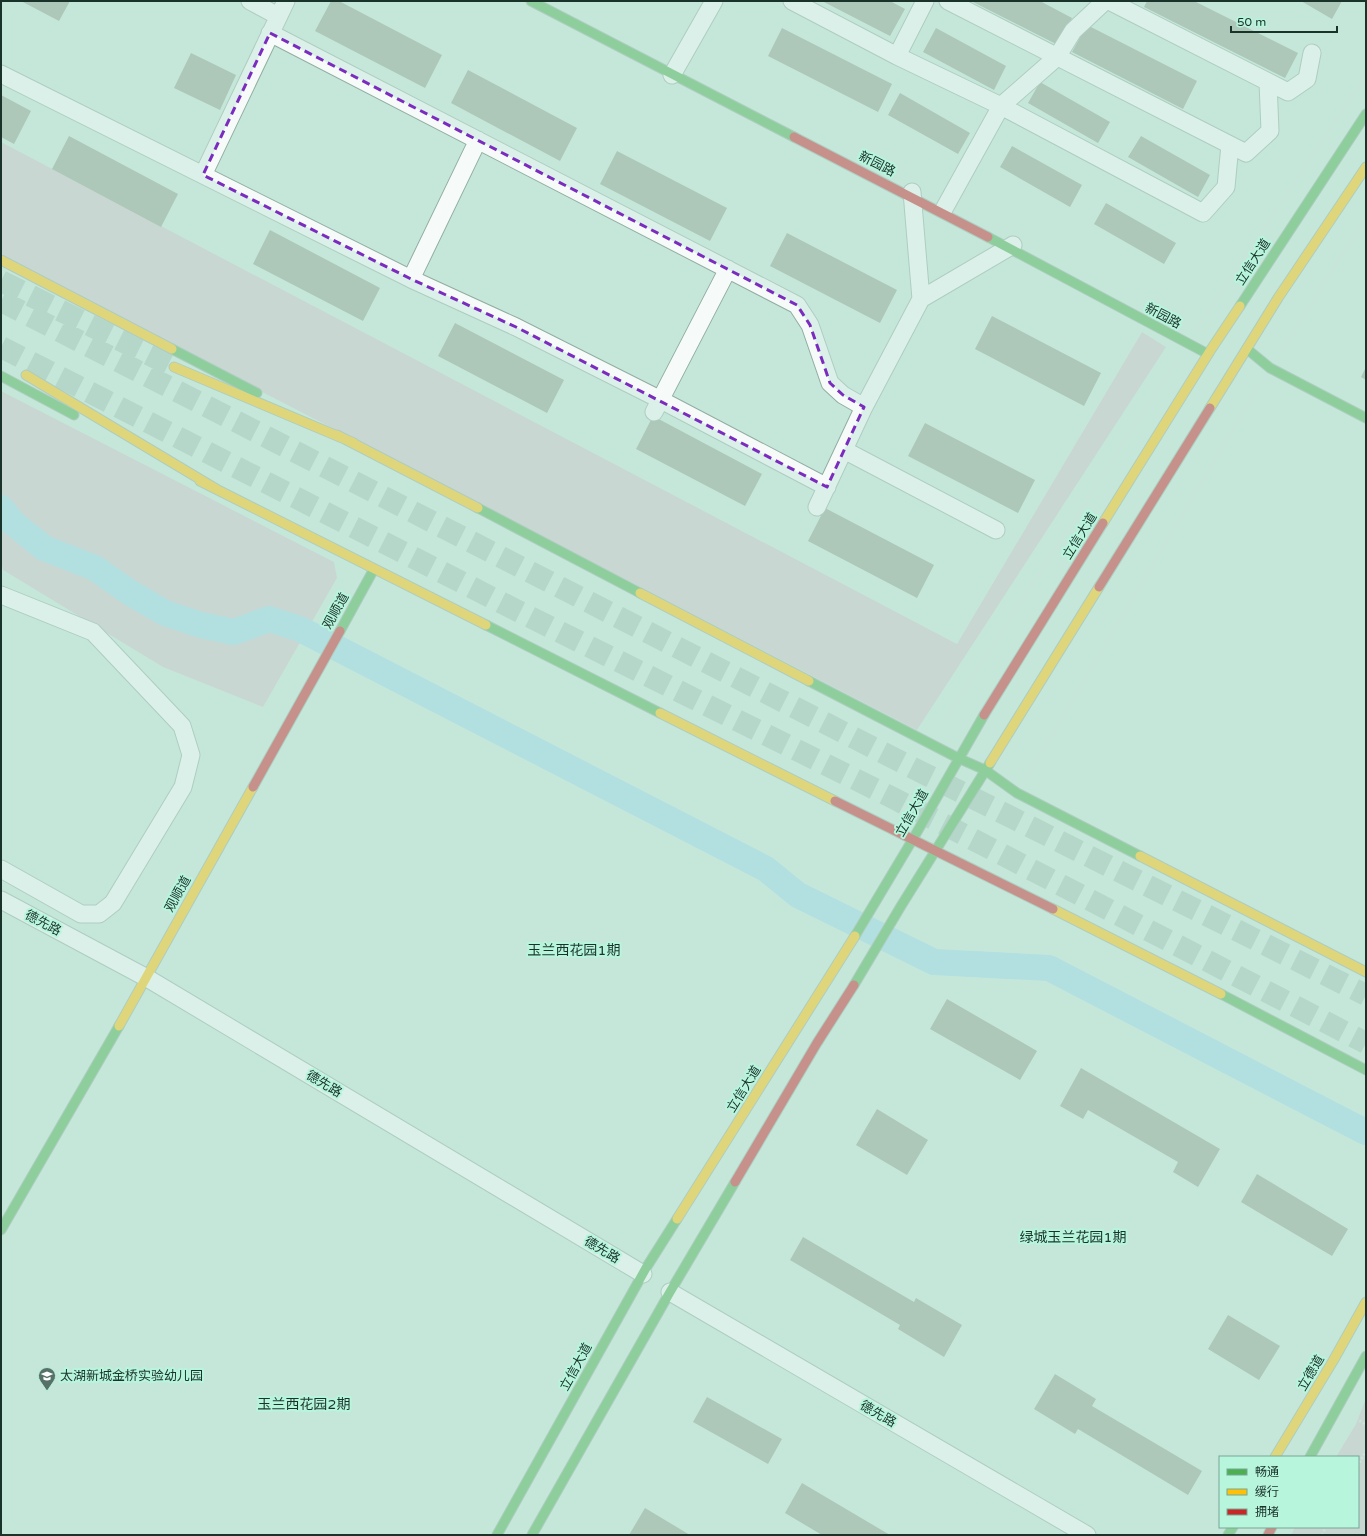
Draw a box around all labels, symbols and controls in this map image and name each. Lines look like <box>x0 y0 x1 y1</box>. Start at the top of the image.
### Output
scale bar <box>1231 8 1337 34</box>
text: 50 m <box>1237 15 1266 29</box>
street label: 新园路 <box>856 148 898 180</box>
street label: 立信大道 <box>1232 236 1274 288</box>
street label: 新园路 <box>1142 300 1184 332</box>
street label: 立信大道 <box>1059 510 1101 562</box>
street label: 观顺道 <box>320 590 352 632</box>
street label: 立信大道 <box>892 786 932 840</box>
street label: 观顺道 <box>162 873 194 915</box>
street label: 德先路 <box>22 907 64 939</box>
district label: 玉兰西花园1期 <box>528 942 620 959</box>
street label: 立信大道 <box>723 1063 765 1115</box>
street label: 德先路 <box>303 1067 345 1101</box>
district label: 绿城玉兰花园1期 <box>1020 1229 1126 1246</box>
street label: 德先路 <box>581 1233 623 1267</box>
street label: 立信大道 <box>556 1340 596 1394</box>
street label: 立德道 <box>1294 1352 1328 1394</box>
school or university icon: 太湖新城金桥实验幼儿园 <box>37 1366 57 1391</box>
place label: 太湖新城金桥实验幼儿园 <box>60 1368 203 1384</box>
district label: 玉兰西花园2期 <box>258 1396 350 1413</box>
street label: 德先路 <box>857 1397 899 1431</box>
legend <box>1219 1456 1359 1528</box>
text: 畅通 <box>1255 1465 1279 1479</box>
text: 缓行 <box>1255 1485 1279 1499</box>
text: 拥堵 <box>1255 1505 1279 1519</box>

